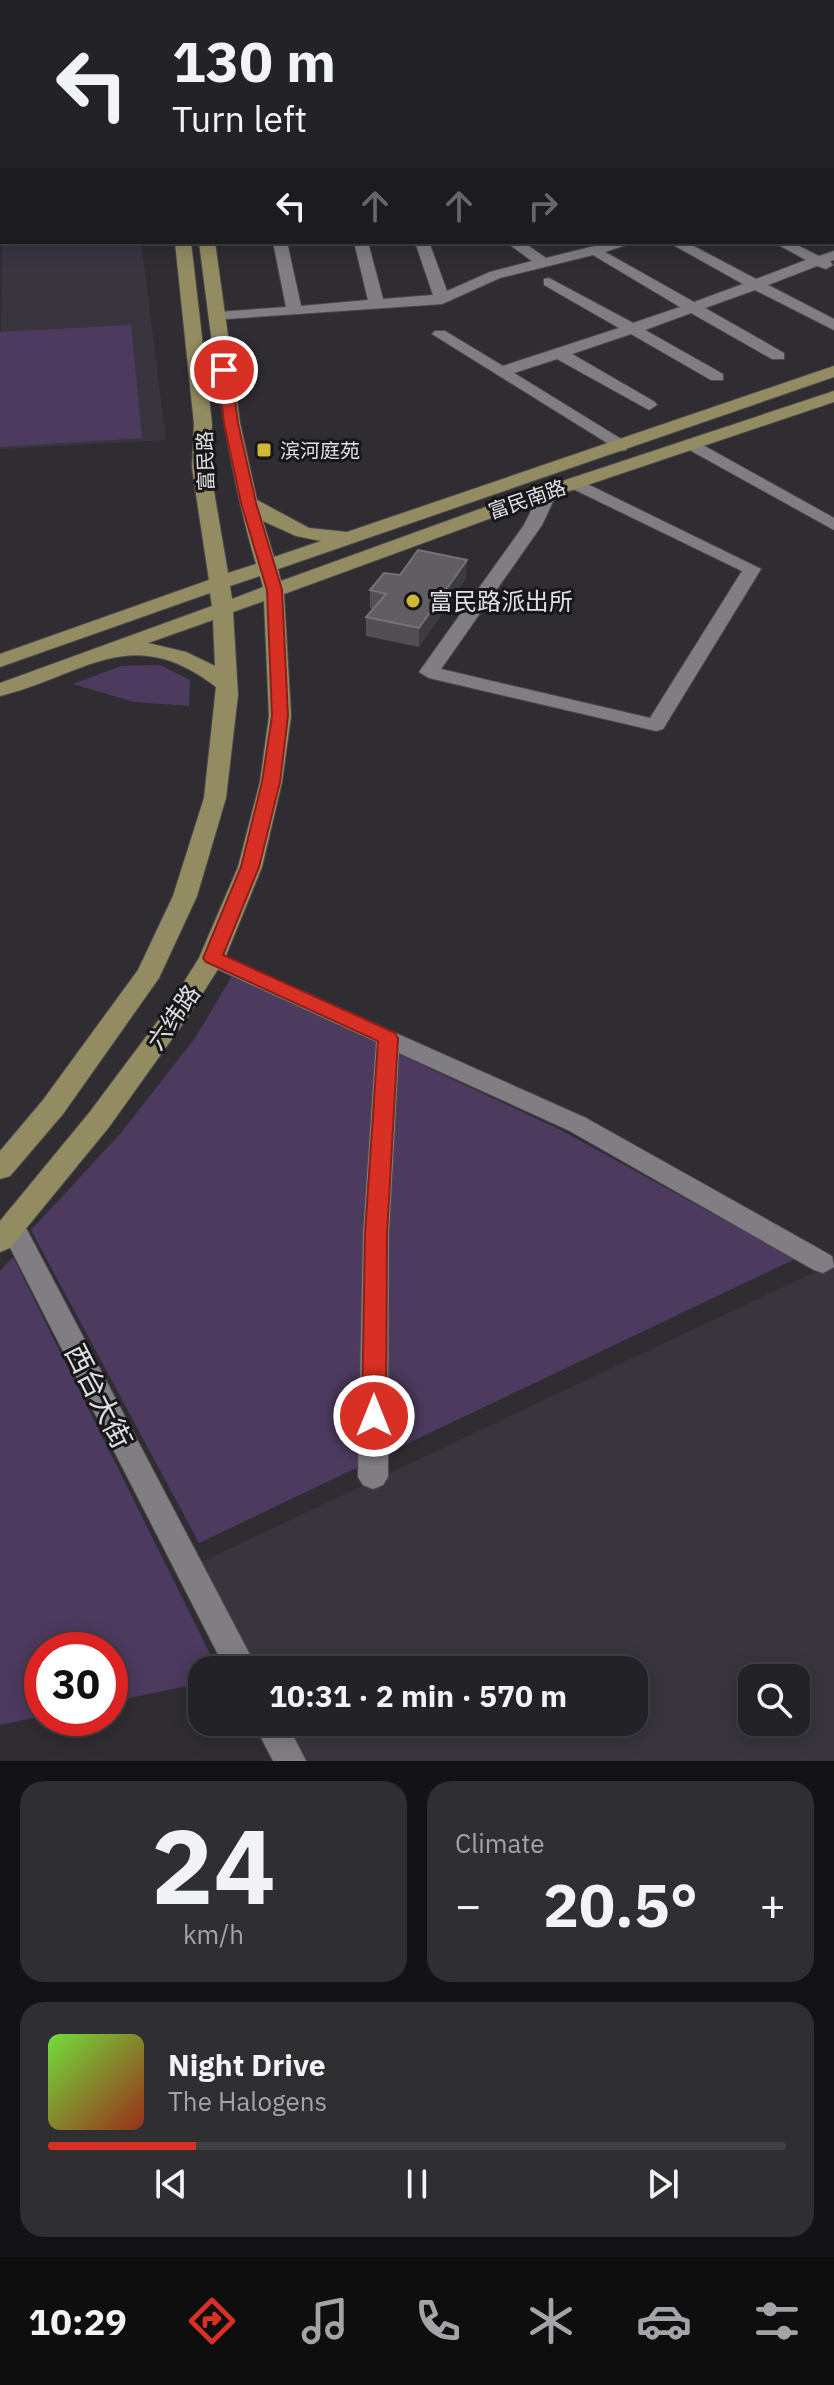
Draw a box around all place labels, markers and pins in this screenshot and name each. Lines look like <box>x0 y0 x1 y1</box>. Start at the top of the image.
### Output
pin <box>190 336 258 404</box>
place label: 滨河庭苑 <box>280 437 360 464</box>
marker: 滨河庭苑 <box>255 441 273 459</box>
place label: 富民路派出所 <box>429 585 573 617</box>
marker: 富民路派出所 <box>404 592 422 610</box>

